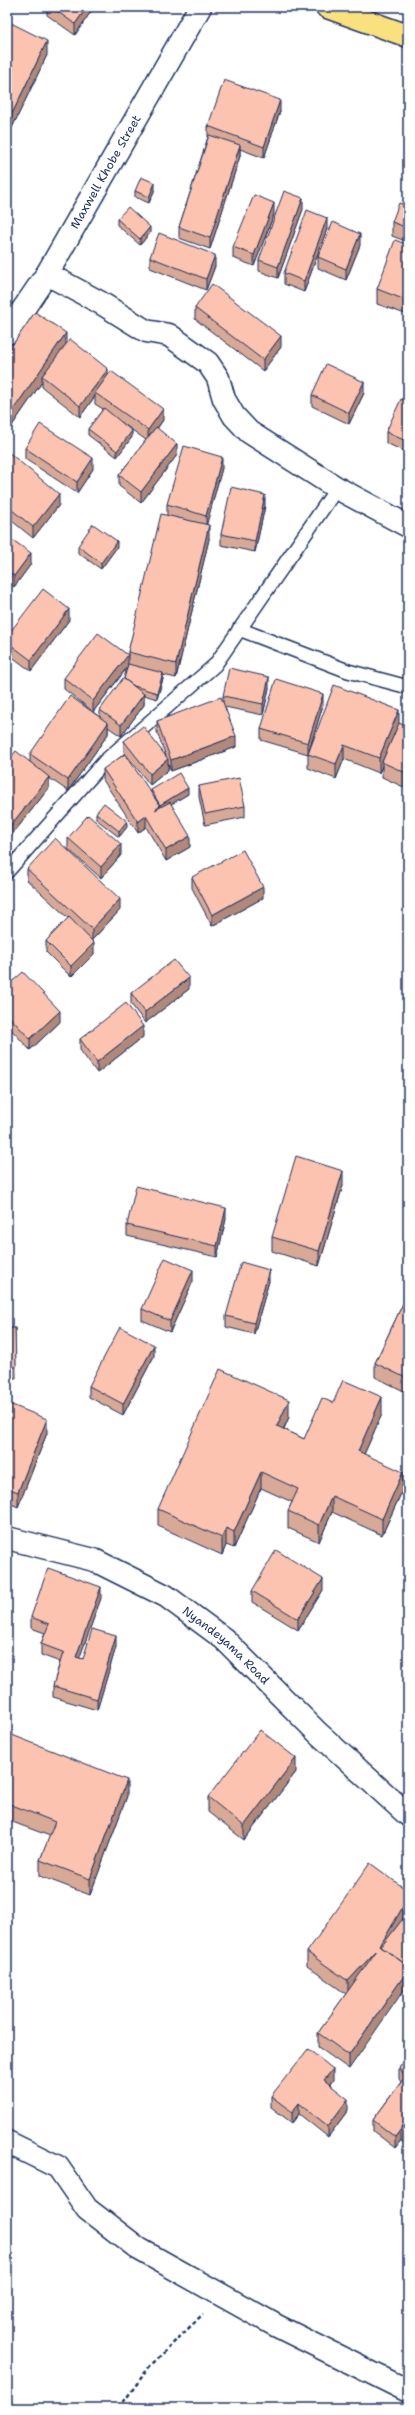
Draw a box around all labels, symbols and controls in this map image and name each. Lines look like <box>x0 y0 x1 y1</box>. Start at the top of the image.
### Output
street label: Maxwell Khobe Street <box>67 112 145 232</box>
street label: Nyandeyama Road <box>179 1603 273 1688</box>

